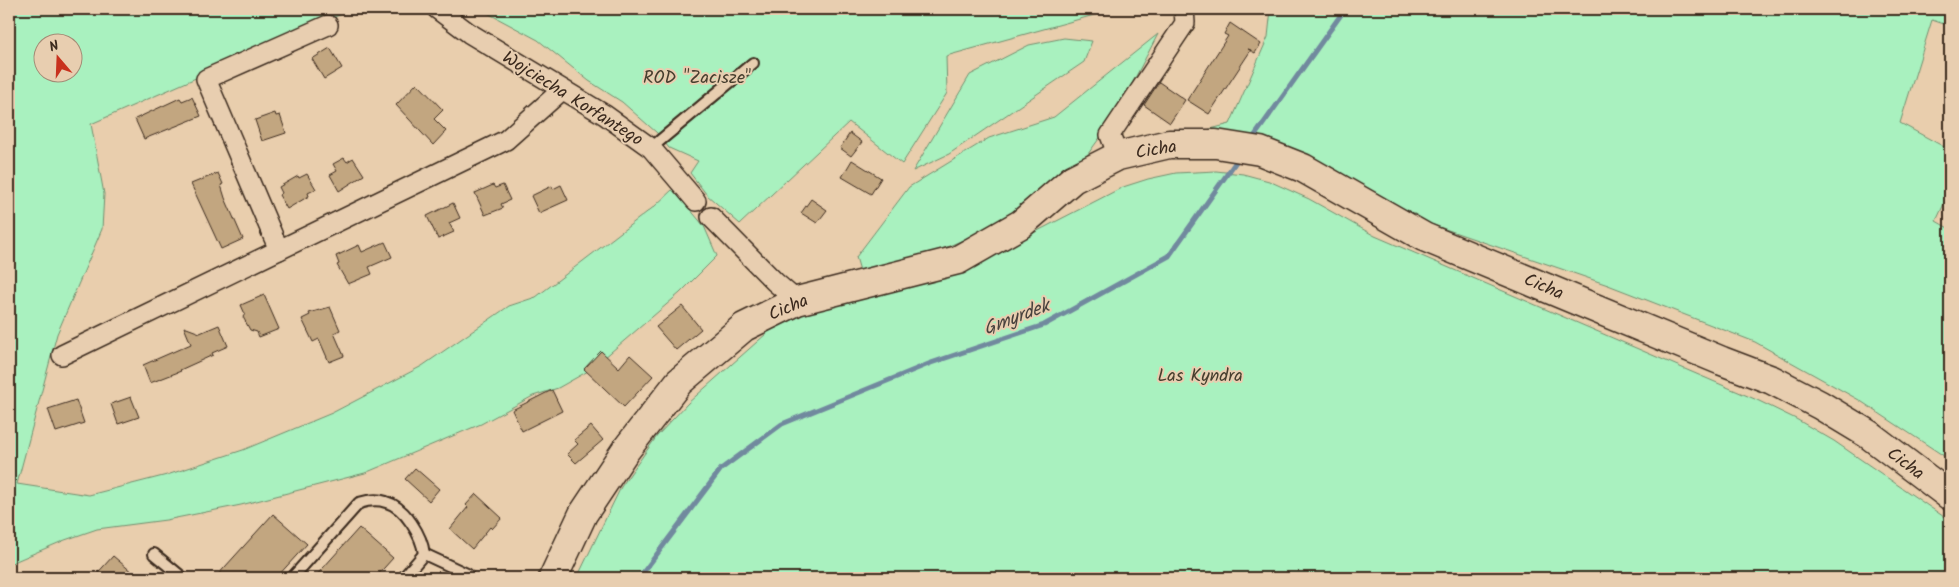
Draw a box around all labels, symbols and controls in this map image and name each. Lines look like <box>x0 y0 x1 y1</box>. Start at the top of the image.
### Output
north arrow <box>32 32 82 82</box>
text: N <box>46 35 62 58</box>
street label: Wojciecha Korfantego <box>496 44 649 154</box>
park label: ROD "Zacisze" <box>643 64 751 93</box>
street label: Cicha <box>1134 133 1179 168</box>
street label: Cicha <box>1519 266 1568 309</box>
street label: Cicha <box>764 287 813 330</box>
water label: Gmyrdek <box>979 290 1057 344</box>
park label: Las Kyndra <box>1157 362 1243 391</box>
street label: Cicha <box>1880 440 1930 488</box>

